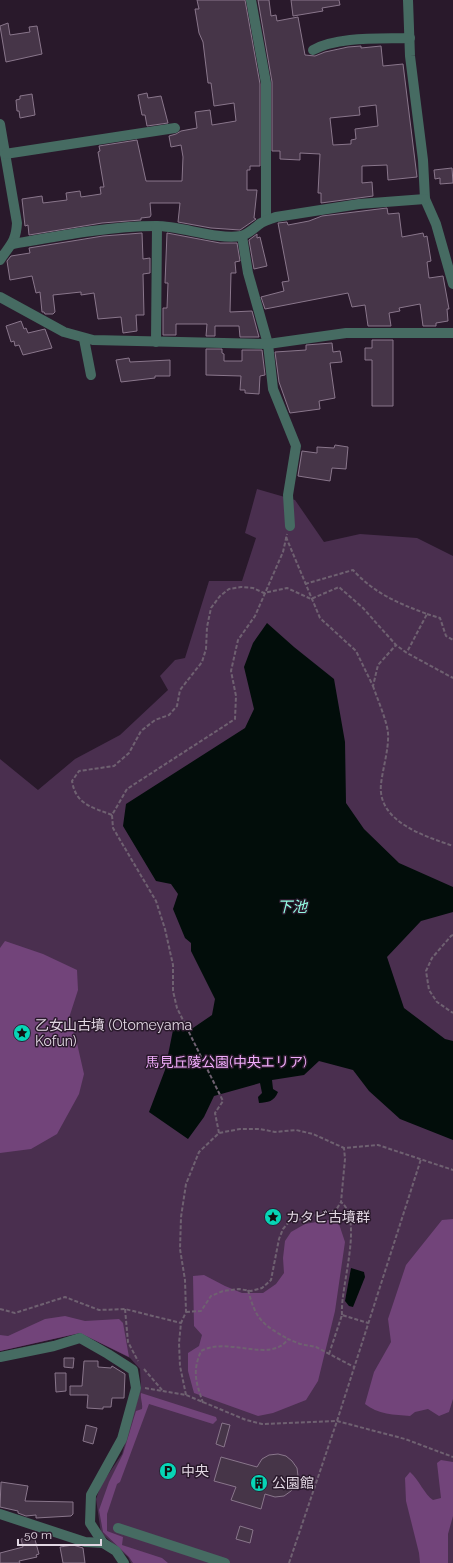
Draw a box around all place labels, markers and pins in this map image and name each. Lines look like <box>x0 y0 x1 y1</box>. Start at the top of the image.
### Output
place label: 乙女山古墳 (Otomeyama Kofun) <box>35 1017 192 1049</box>
place icon: 乙女山古墳 (Otomeyama Kofun) <box>12 1023 32 1043</box>
place icon: カタビ古墳群 <box>263 1207 283 1227</box>
place label: カタビ古墳群 <box>286 1209 370 1225</box>
parking icon: 中央 <box>158 1461 178 1481</box>
place label: 中央 <box>181 1463 209 1479</box>
building icon: 公園館 <box>249 1473 269 1493</box>
place label: 公園館 <box>272 1475 314 1491</box>

